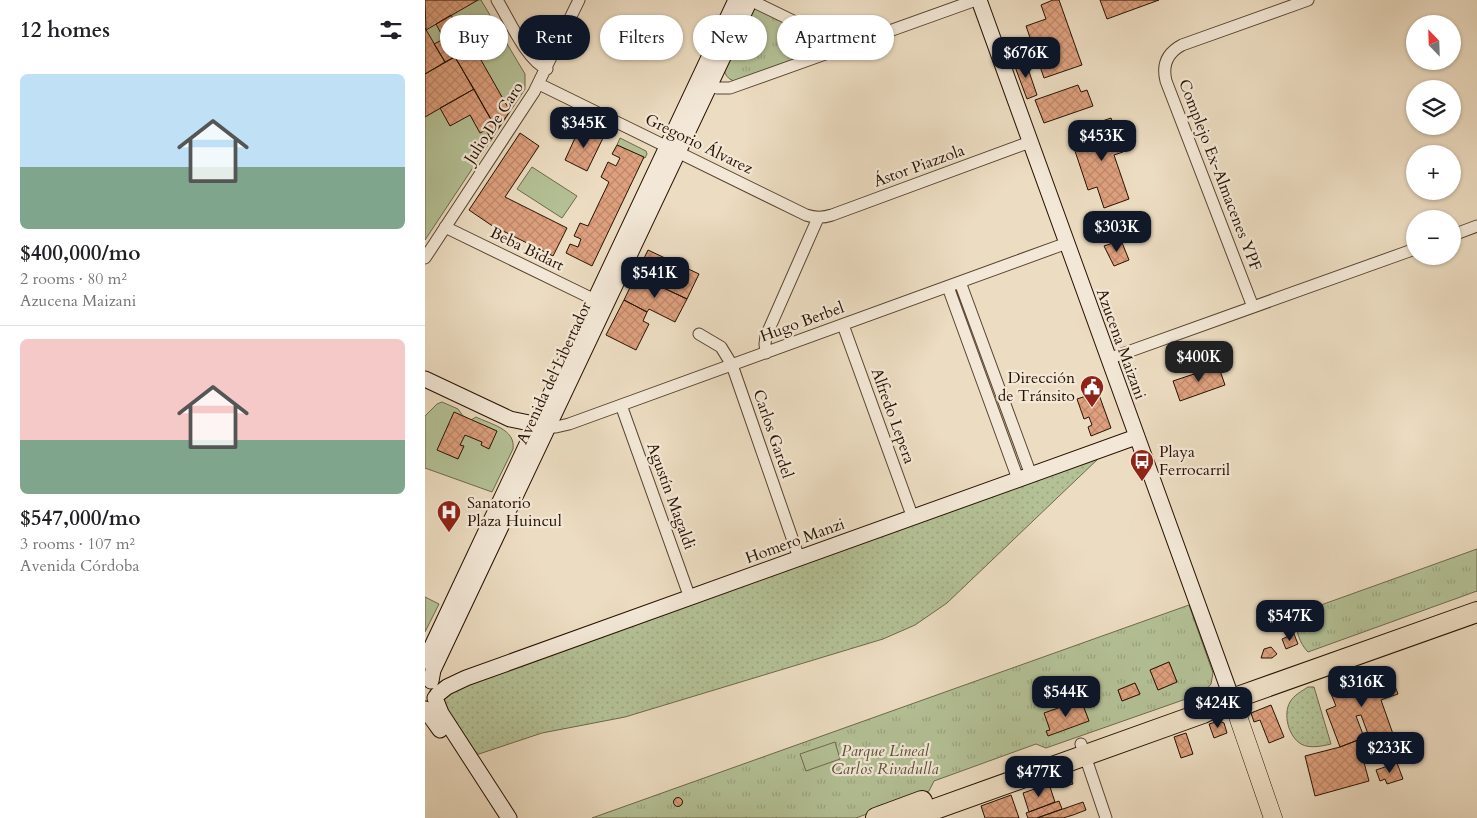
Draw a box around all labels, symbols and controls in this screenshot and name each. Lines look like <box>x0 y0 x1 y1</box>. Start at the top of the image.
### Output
chip: Buy <box>440 15 508 60</box>
chip: Rent <box>518 15 590 60</box>
chip: Filters <box>600 15 683 60</box>
chip: New <box>693 15 767 60</box>
chip: Apartment <box>777 15 894 60</box>
north arrow <box>1406 15 1461 70</box>
map controls <box>1406 15 1461 265</box>
text: 12 homes <box>20 16 110 45</box>
icon: filters <box>377 16 405 44</box>
pin: $676K <box>991 36 1061 79</box>
text: $676K <box>1003 42 1049 64</box>
street label: Complejo Ex-Almacenes YPF <box>1173 76 1267 274</box>
street label: Julio De Caro <box>458 77 529 170</box>
button: layers <box>1406 80 1461 135</box>
icon: home <box>168 106 258 196</box>
pin: $345K <box>549 106 619 149</box>
street label: Gregorio Álvarez <box>641 108 757 180</box>
text: $345K <box>561 112 607 134</box>
pin: $453K <box>1067 120 1137 162</box>
text: $453K <box>1079 125 1125 147</box>
street label: Ástor Piazzola <box>870 139 968 193</box>
button: + <box>1406 145 1461 200</box>
pin: $303K <box>1082 210 1152 253</box>
button: − <box>1406 210 1461 265</box>
text: $303K <box>1094 216 1140 238</box>
street label: Beba Bidart <box>486 222 568 276</box>
text: $400,000/mo <box>20 239 140 268</box>
pin: $541K <box>620 256 690 299</box>
text: $541K <box>632 262 678 284</box>
text: 2 rooms · 80 m² <box>20 268 127 290</box>
street label: Azucena Maizani <box>1091 286 1151 403</box>
text: Azucena Maizani <box>20 290 136 312</box>
street label: Hugo Berbel <box>757 297 847 347</box>
street label: Avenida del Libertador <box>511 298 597 448</box>
pin: $400K <box>1164 340 1234 383</box>
text: $400K <box>1176 346 1222 368</box>
street label: Alfredo Lepera <box>865 365 921 467</box>
place label: Dirección de Tránsito <box>998 367 1075 407</box>
icon: home <box>168 372 258 462</box>
public building icon: Dirección de Tránsito <box>1079 374 1105 408</box>
street label: Carlos Gardel <box>748 387 798 481</box>
street label: Agustín Magaldi <box>641 439 701 553</box>
place label: Playa Ferrocarril <box>1159 441 1230 481</box>
bus stop icon: Playa Ferrocarril <box>1129 448 1155 482</box>
place label: Sanatorio Plaza Huincul <box>467 492 562 532</box>
hospital icon: Sanatorio Plaza Huincul <box>436 499 462 533</box>
text: $547,000/mo <box>20 504 140 533</box>
street label: Homero Manzi <box>742 513 848 569</box>
text: 3 rooms · 107 m² <box>20 533 135 555</box>
text: Avenida Córdoba <box>20 555 139 577</box>
pin: $547K <box>1255 600 1325 642</box>
text: $547K <box>1267 605 1313 627</box>
pin: $316K <box>1327 666 1397 708</box>
text: $316K <box>1339 671 1385 693</box>
pin: $544K <box>1031 676 1101 718</box>
text: $544K <box>1043 681 1089 703</box>
pin: $424K <box>1183 686 1253 729</box>
text: $424K <box>1195 692 1241 714</box>
pin: $233K <box>1355 732 1425 774</box>
text: $233K <box>1367 737 1413 759</box>
park label: Parque Lineal Carlos Rivadulla <box>831 740 939 780</box>
pin: $477K <box>1004 756 1074 798</box>
text: $477K <box>1016 761 1062 783</box>

